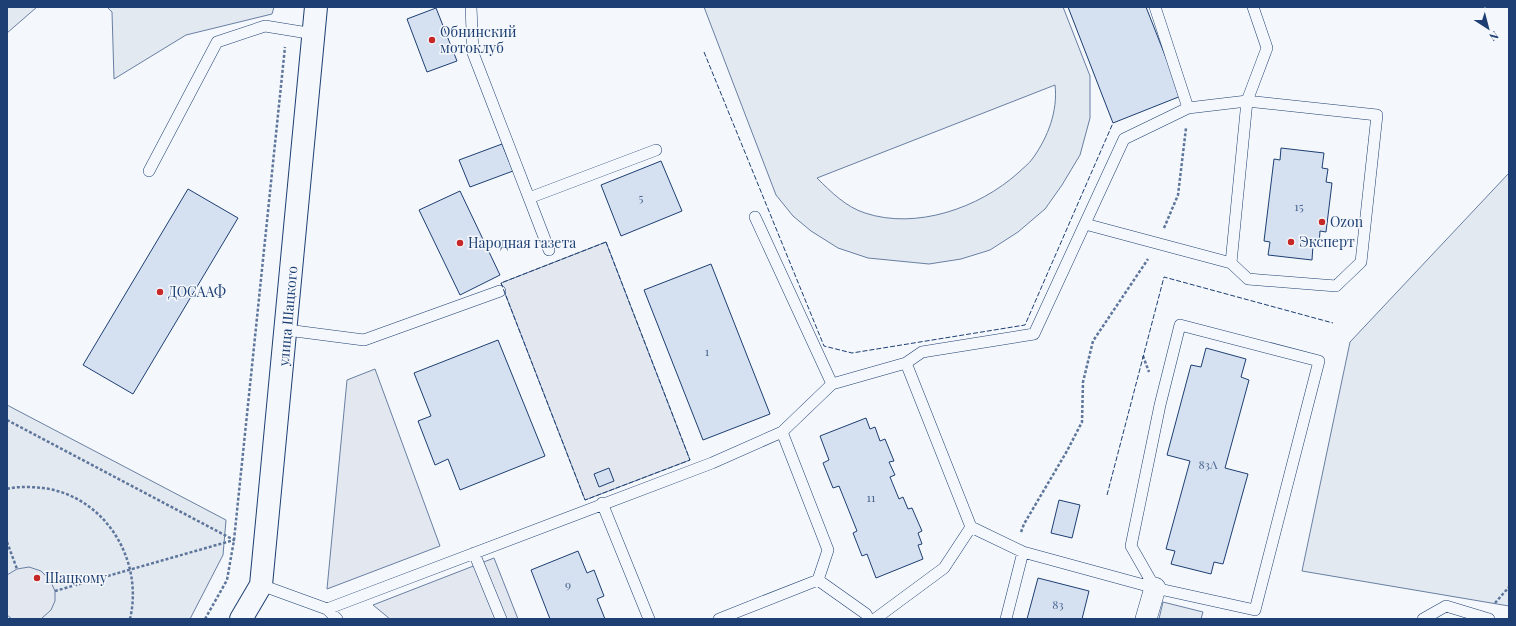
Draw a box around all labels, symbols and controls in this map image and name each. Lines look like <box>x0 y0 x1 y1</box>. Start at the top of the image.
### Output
north arrow <box>1468 8 1508 48</box>
place label: Обнинский мотоклуб <box>440 22 517 57</box>
text: N <box>1487 28 1502 45</box>
marker: Обнинский мотоклуб <box>427 35 437 45</box>
house number: 5 <box>639 189 644 205</box>
house number: 15 <box>1294 198 1304 214</box>
place label: Ozon <box>1330 212 1364 231</box>
marker: Ozon <box>1317 217 1327 227</box>
place label: Эксперт <box>1299 232 1355 251</box>
place label: Народная газета <box>468 233 576 252</box>
marker: Эксперт <box>1286 237 1296 247</box>
marker: Народная газета <box>455 238 465 248</box>
street label: улица Шацкого <box>274 265 301 368</box>
place label: ДОСААФ <box>168 282 226 301</box>
marker: ДОСААФ <box>155 287 165 297</box>
house number: 1 <box>705 343 710 359</box>
house number: 83А <box>1198 456 1218 472</box>
house number: 11 <box>867 489 876 505</box>
place label: Шацкому <box>45 568 107 587</box>
marker: Шацкому <box>32 573 42 583</box>
house number: 9 <box>565 576 571 592</box>
house number: 83 <box>1052 596 1064 612</box>

